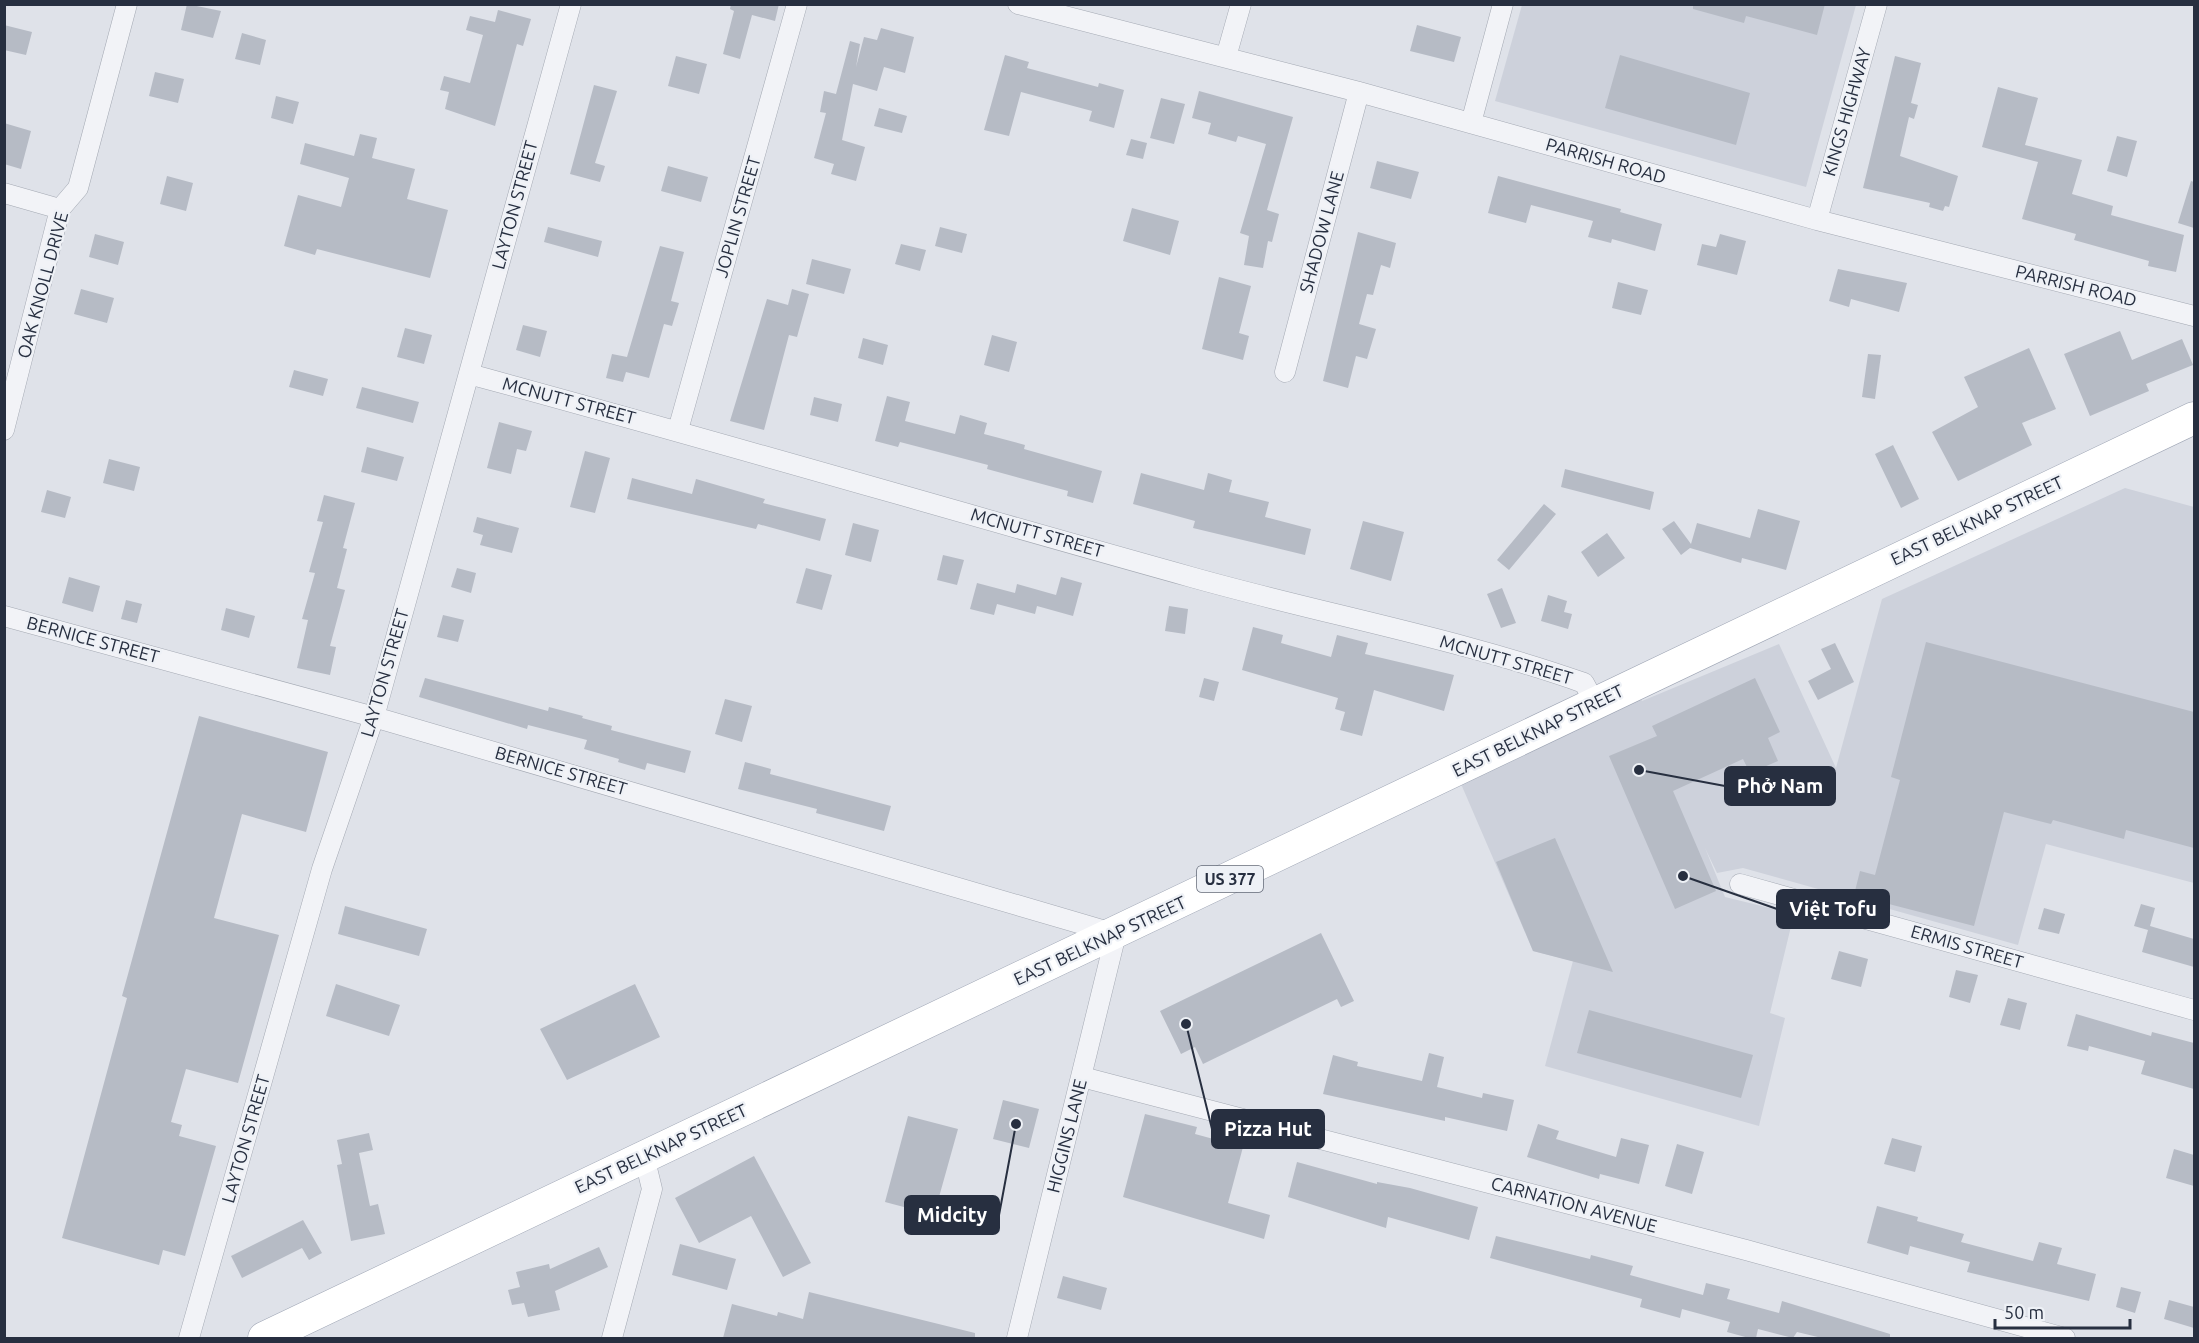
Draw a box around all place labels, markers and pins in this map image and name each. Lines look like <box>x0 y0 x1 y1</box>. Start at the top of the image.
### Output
callout: Phở Nam <box>1725 767 1835 805</box>
callout: Việt Tofu <box>1777 890 1889 928</box>
callout: Pizza Hut <box>1212 1110 1324 1148</box>
callout: Midcity <box>905 1196 999 1234</box>

